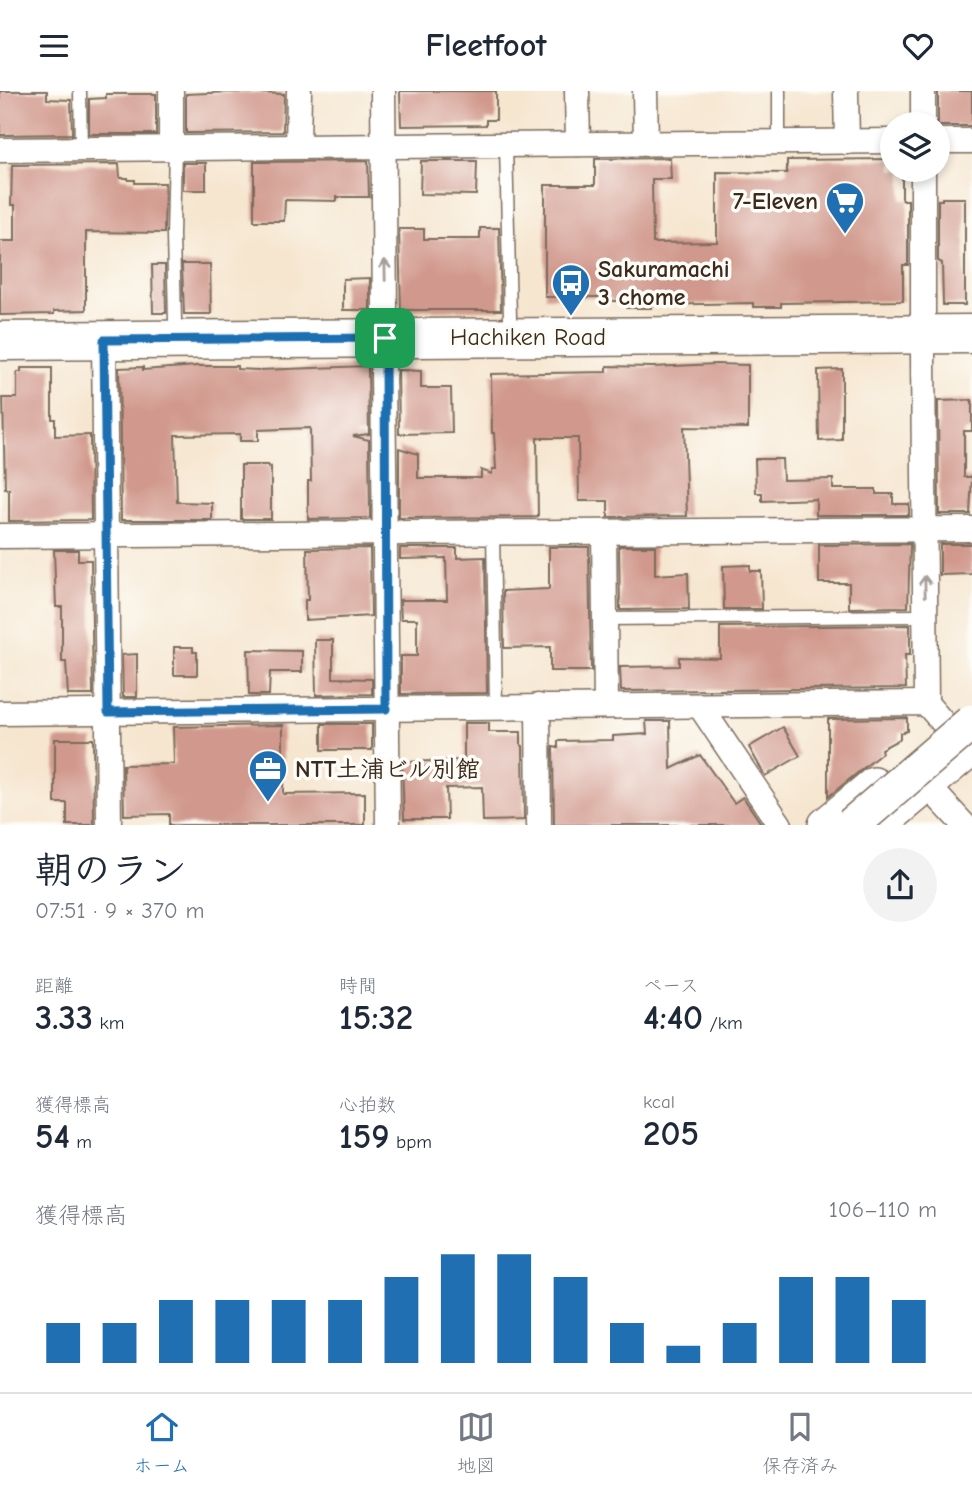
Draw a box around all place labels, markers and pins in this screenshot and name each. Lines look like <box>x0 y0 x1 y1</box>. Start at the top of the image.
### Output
supermarket icon: 7-Eleven <box>824 180 866 235</box>
place label: 7-Eleven <box>733 187 818 215</box>
place label: Sakuramachi 3 chome <box>598 255 730 311</box>
bus stop icon: Sakuramachi 3 chome <box>550 262 592 317</box>
pin <box>355 308 415 368</box>
office icon: NTT土浦ビル別館 <box>247 748 289 803</box>
place label: NTT土浦ビル別館 <box>295 755 480 783</box>

